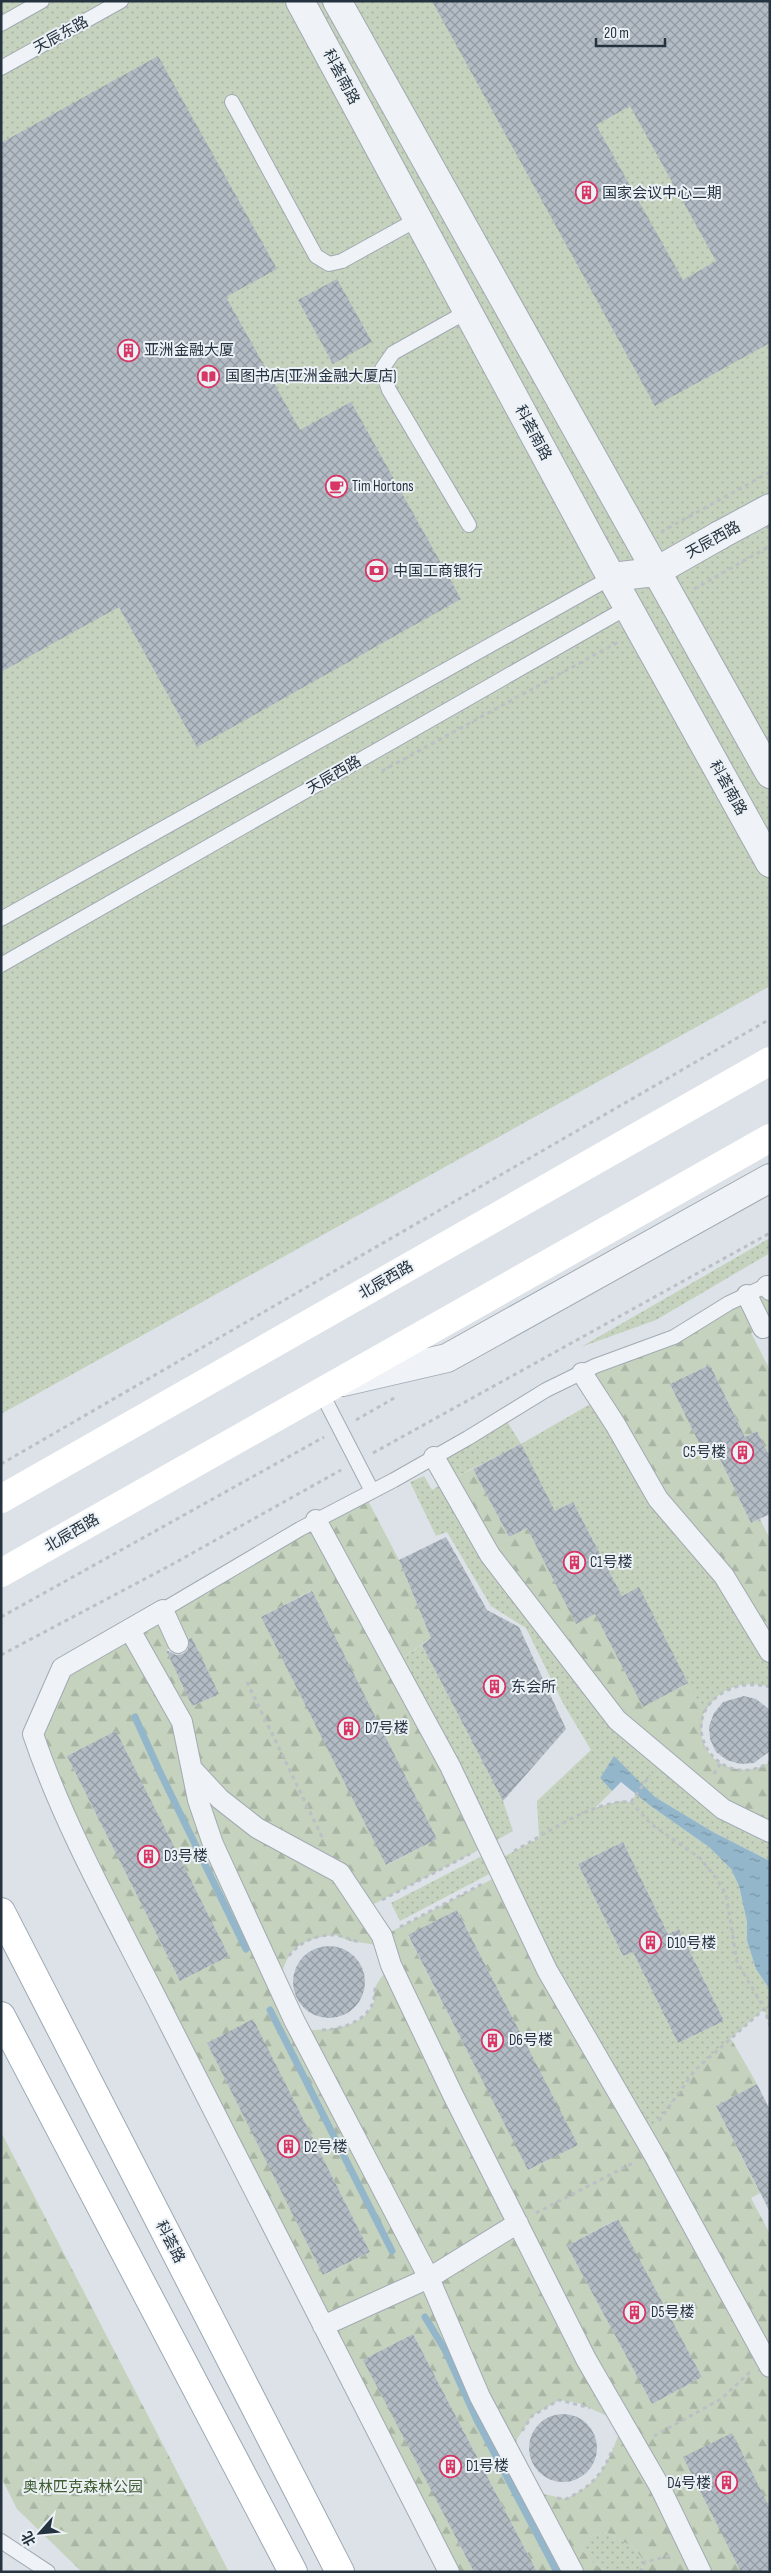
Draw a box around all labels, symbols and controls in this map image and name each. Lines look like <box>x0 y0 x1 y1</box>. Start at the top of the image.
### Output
street label: 天辰东路 <box>30 12 92 58</box>
scale bar <box>596 15 665 47</box>
text: 20 m <box>604 24 629 43</box>
street label: 科荟南路 <box>319 46 363 108</box>
building icon: 国家会议中心二期 <box>574 181 598 205</box>
place label: 国家会议中心二期 <box>602 184 722 203</box>
building icon: 亚洲金融大厦 <box>116 338 140 362</box>
place label: 亚洲金融大厦 <box>144 341 234 360</box>
library icon: 国图书店(亚洲金融大厦店) <box>197 364 221 388</box>
place label: 国图书店(亚洲金融大厦店) <box>225 367 397 386</box>
street label: 科荟南路 <box>511 402 555 464</box>
cafe icon: Tim Hortons <box>324 474 348 498</box>
place label: Tim Hortons <box>352 477 414 496</box>
street label: 天辰西路 <box>682 517 744 563</box>
bank icon: 中国工商银行 <box>365 559 389 583</box>
place label: 中国工商银行 <box>393 562 483 581</box>
street label: 天辰西路 <box>303 752 365 798</box>
street label: 科荟南路 <box>705 757 751 819</box>
street label: 北辰西路 <box>355 1257 417 1303</box>
building icon: C5号楼 <box>730 1440 754 1464</box>
place label: C5号楼 <box>683 1443 726 1462</box>
street label: 北辰西路 <box>41 1510 103 1556</box>
building icon: C1号楼 <box>562 1550 586 1574</box>
place label: C1号楼 <box>590 1553 633 1572</box>
building icon: 东会所 <box>483 1675 507 1699</box>
place label: 东会所 <box>511 1678 556 1697</box>
building icon: D7号楼 <box>337 1716 361 1740</box>
place label: D7号楼 <box>365 1719 408 1738</box>
building icon: D3号楼 <box>136 1844 160 1868</box>
place label: D3号楼 <box>164 1847 208 1866</box>
building icon: D10号楼 <box>639 1931 663 1955</box>
place label: D10号楼 <box>667 1934 716 1953</box>
building icon: D6号楼 <box>481 2028 505 2052</box>
place label: D6号楼 <box>509 2031 553 2050</box>
building icon: D2号楼 <box>276 2135 300 2159</box>
place label: D2号楼 <box>304 2138 347 2157</box>
street label: 科荟路 <box>151 2218 189 2266</box>
building icon: D5号楼 <box>623 2300 647 2324</box>
place label: D5号楼 <box>651 2303 694 2322</box>
building icon: D1号楼 <box>438 2454 462 2478</box>
place label: D1号楼 <box>466 2457 509 2476</box>
building icon: D4号楼 <box>715 2471 739 2495</box>
place label: D4号楼 <box>667 2474 711 2493</box>
park label: 奥林匹克森林公园 <box>23 2478 143 2497</box>
north arrow <box>15 2508 65 2558</box>
text: 北 <box>18 2529 40 2549</box>

